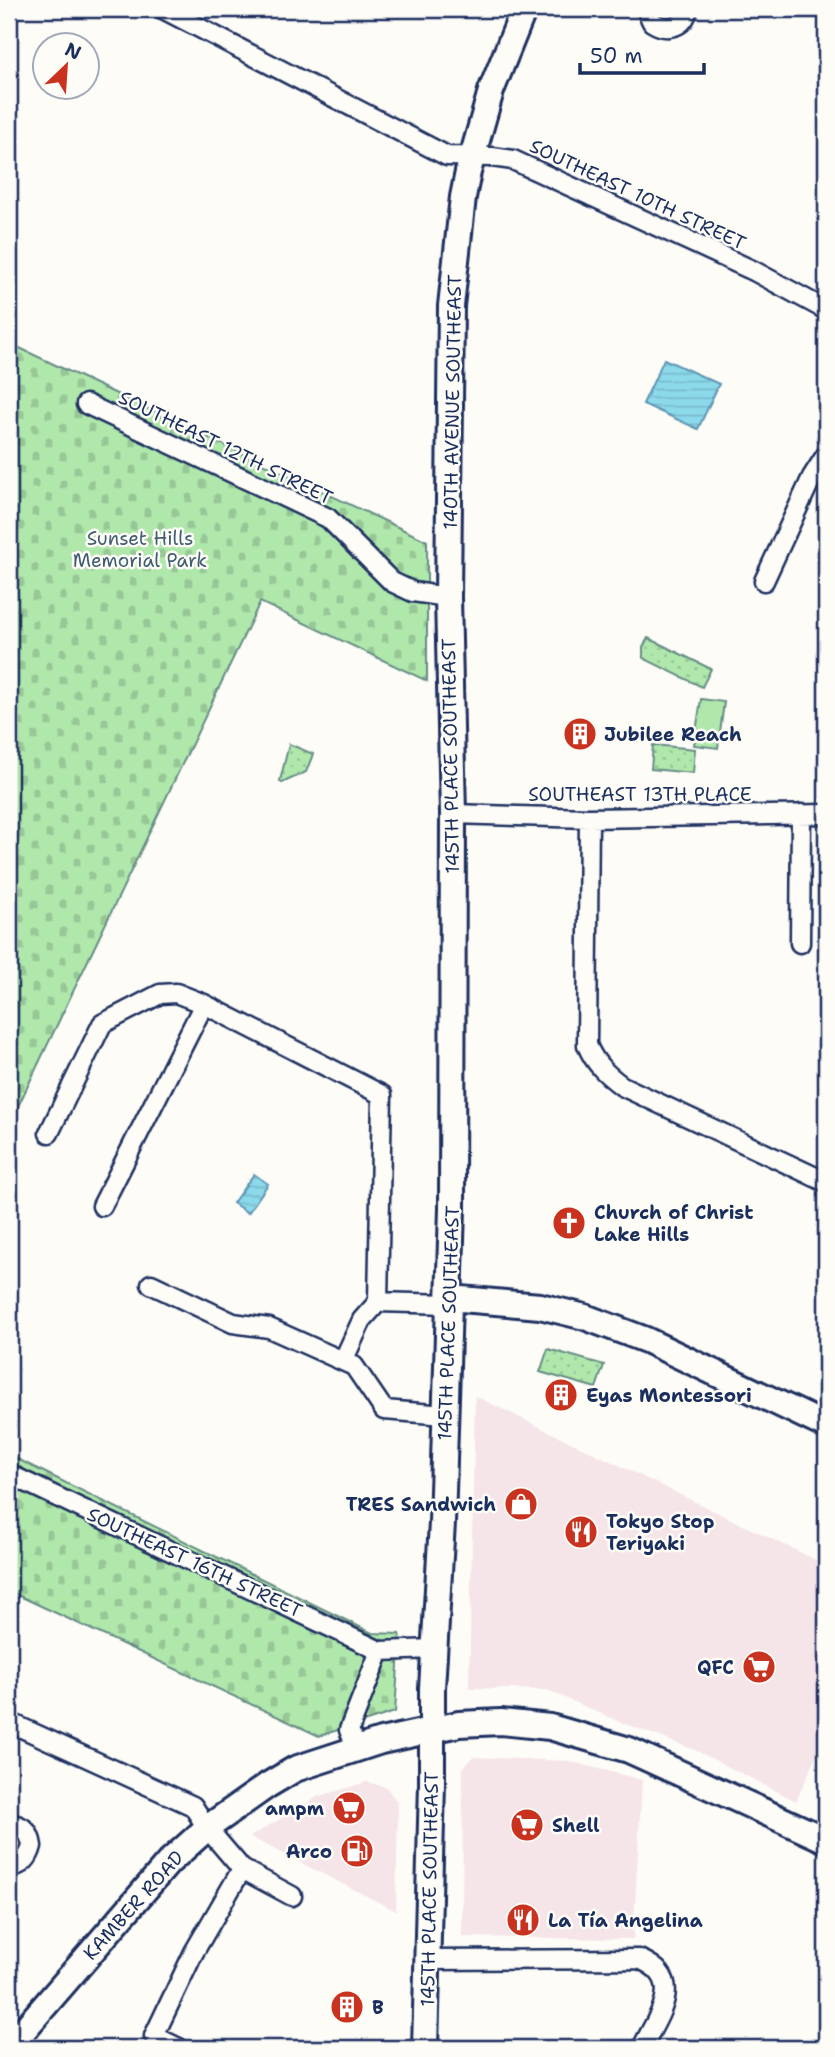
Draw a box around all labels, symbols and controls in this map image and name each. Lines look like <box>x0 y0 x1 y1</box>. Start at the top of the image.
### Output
north arrow <box>32 32 102 102</box>
scale bar <box>580 32 704 76</box>
text: N <box>61 37 85 66</box>
text: 50 m <box>590 42 643 70</box>
street label: SOUTHEAST 10TH STREET <box>526 133 750 256</box>
street label: 140TH AVENUE SOUTHEAST <box>438 274 467 530</box>
street label: SOUTHEAST 12TH STREET <box>115 385 337 510</box>
park label: Sunset Hills Memorial Park <box>73 526 207 573</box>
street label: 145TH PLACE SOUTHEAST <box>436 638 465 874</box>
building icon: Jubilee Reach <box>561 715 599 753</box>
place label: Jubilee Reach <box>604 722 742 747</box>
street label: SOUTHEAST 13TH PLACE <box>528 782 752 807</box>
place label: Church of Christ Lake Hills <box>594 1200 754 1247</box>
church icon: Church of Christ Lake Hills <box>550 1204 588 1242</box>
street label: 145TH PLACE SOUTHEAST <box>432 1205 465 1441</box>
building icon: Eyas Montessori <box>542 1376 580 1414</box>
place label: Eyas Montessori <box>586 1383 752 1408</box>
shop icon: TRES Sandwich <box>502 1485 540 1523</box>
place label: TRES Sandwich <box>346 1492 496 1517</box>
street label: SOUTHEAST 16TH STREET <box>83 1502 307 1624</box>
place label: Tokyo Stop Teriyaki <box>606 1509 714 1556</box>
restaurant icon: Tokyo Stop Teriyaki <box>562 1513 600 1551</box>
supermarket icon: QFC <box>740 1648 778 1686</box>
place label: QFC <box>697 1655 734 1680</box>
street label: 145TH PLACE SOUTHEAST <box>415 1771 444 2007</box>
supermarket icon: ampm <box>330 1789 368 1827</box>
place label: ampm <box>265 1796 324 1821</box>
supermarket icon: Shell <box>508 1806 546 1844</box>
place label: Shell <box>552 1813 600 1838</box>
fuel station icon: Arco <box>338 1832 376 1870</box>
place label: Arco <box>286 1839 332 1864</box>
street label: KAMBER ROAD <box>78 1845 189 1965</box>
restaurant icon: La Tía Angelina <box>504 1901 542 1939</box>
place label: La Tía Angelina <box>548 1908 703 1933</box>
building icon: B <box>328 1988 366 2026</box>
place label: B <box>372 1995 384 2020</box>

